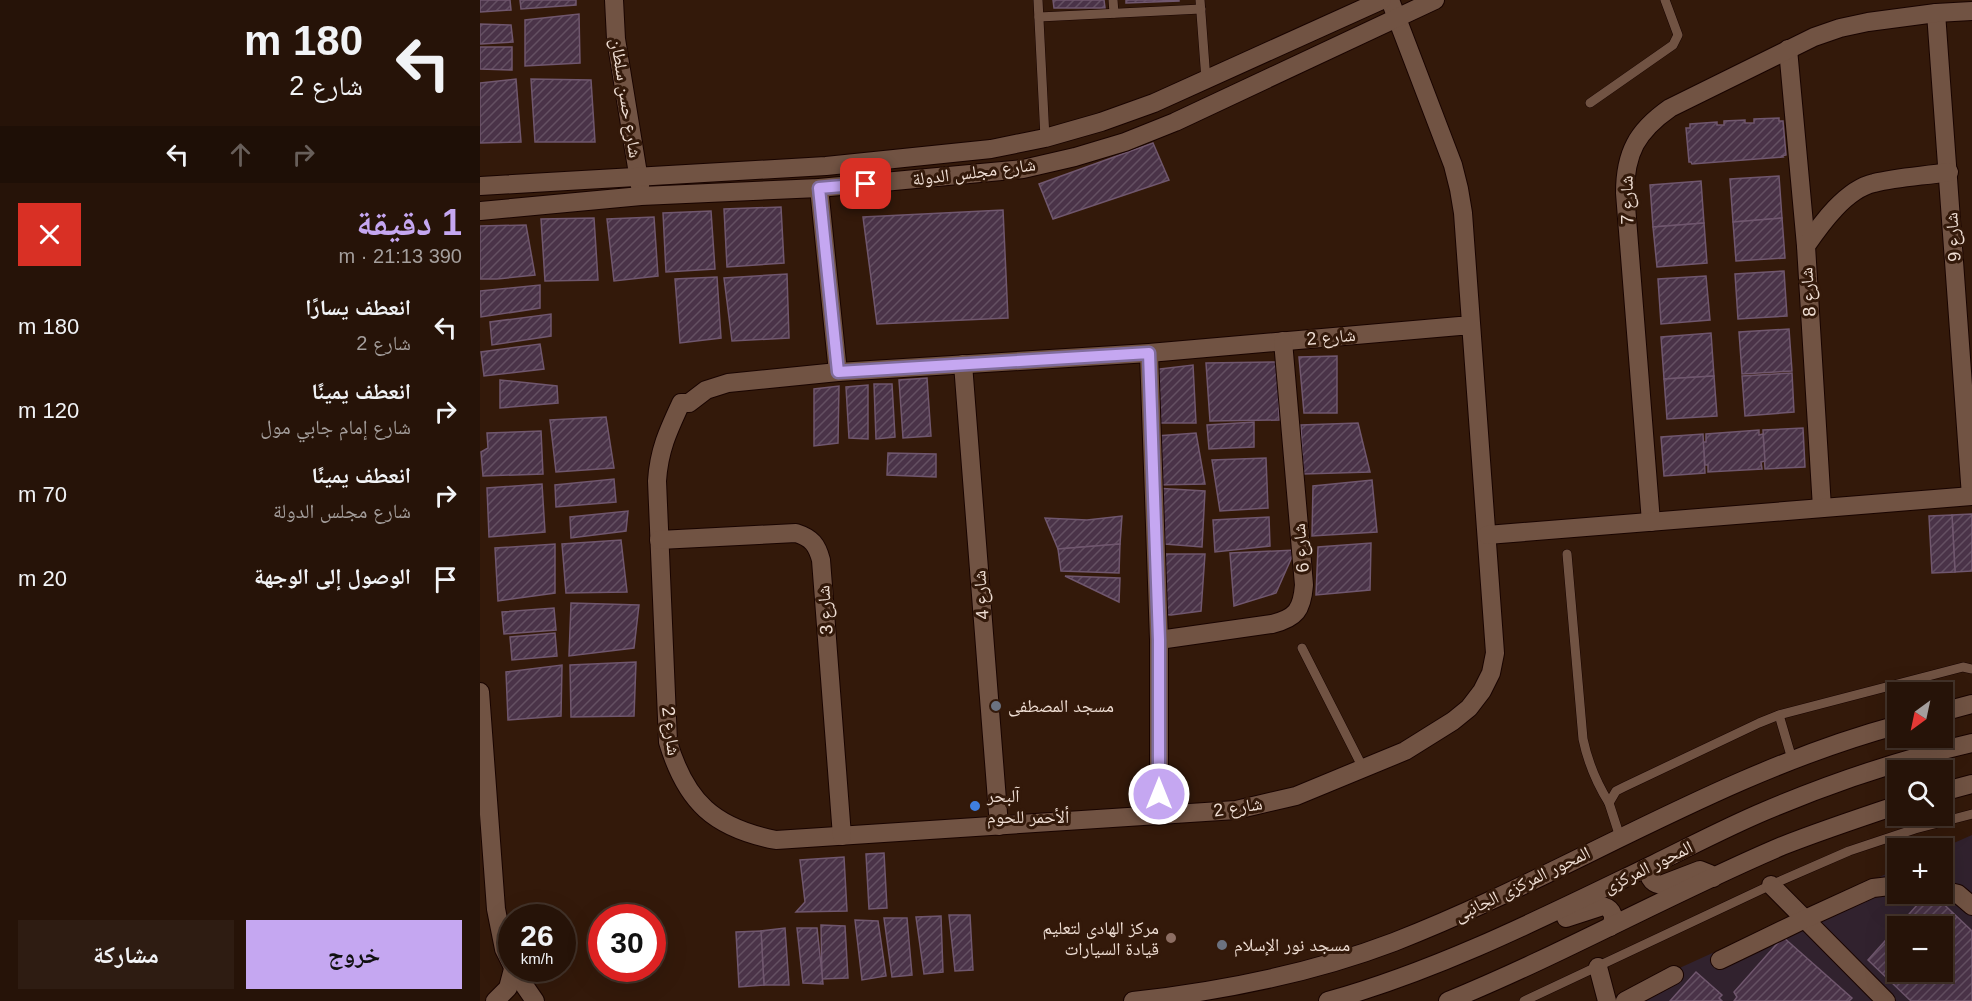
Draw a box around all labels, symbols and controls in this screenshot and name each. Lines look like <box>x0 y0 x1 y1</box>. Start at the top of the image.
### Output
text: 180 m <box>244 17 363 64</box>
icon: left <box>384 24 462 102</box>
street label: شارع حسن سلطان <box>606 37 645 159</box>
text: شارع 2 <box>289 71 363 101</box>
icon: left <box>161 138 194 171</box>
icon: ahead <box>224 138 257 171</box>
icon: right <box>287 138 320 171</box>
street label: شارع مجلس الدولة <box>911 155 1037 190</box>
pin <box>840 158 891 209</box>
icon: arrive <box>849 167 882 200</box>
street label: شارع 7 <box>1617 175 1638 225</box>
text: 1 دقيقة <box>356 202 462 243</box>
button: close <box>18 203 81 266</box>
street label: شارع 9 <box>1941 212 1966 262</box>
text: 390 m · 21:13 <box>339 245 462 267</box>
street label: شارع 8 <box>1796 267 1821 317</box>
text: انعطف يسارًا <box>305 295 411 320</box>
icon: left <box>429 311 462 344</box>
text: 180 m <box>18 314 79 339</box>
street label: شارع 2 <box>1306 325 1356 350</box>
text: شارع 2 <box>356 332 411 354</box>
text: انعطف يمينًا <box>312 379 411 404</box>
icon: right <box>429 395 462 428</box>
text: 120 m <box>18 398 79 423</box>
text: شارع إمام جابي مول <box>260 416 411 438</box>
text: انعطف يمينًا <box>312 463 411 488</box>
icon: right <box>429 479 462 512</box>
text: 70 m <box>18 482 67 507</box>
text: شارع مجلس الدولة <box>273 500 411 522</box>
street label: شارع 6 <box>1289 523 1314 573</box>
icon: arrive <box>429 563 462 596</box>
text: الوصول إلى الوجهة <box>254 564 411 589</box>
text: 20 m <box>18 566 67 591</box>
street label: شارع 4 <box>969 570 994 620</box>
street label: شارع 3 <box>813 585 838 635</box>
north arrow <box>1887 682 1953 748</box>
map controls <box>1887 682 1953 982</box>
place label: مسجد المصطفى <box>1008 696 1114 717</box>
marker: مسجد المصطفى <box>989 699 1003 713</box>
street label: شارع 2 <box>657 705 684 757</box>
button: search <box>1887 760 1953 826</box>
position arrow <box>1127 762 1191 826</box>
place label: آلبحر ألأحمر للحوم <box>986 786 1069 829</box>
street label: شارع 2 <box>1212 793 1264 822</box>
marker: آلبحر ألأحمر للحوم <box>968 799 982 813</box>
street label: المحور المركزى <box>1600 837 1696 898</box>
button: + <box>1887 838 1953 904</box>
street label: المحور المركزى الجانبى <box>1451 842 1594 926</box>
speed limit sign: 30 <box>588 904 666 982</box>
button: − <box>1887 916 1953 982</box>
place label: مركز الهادى لتعليم قيادة السيارات <box>1043 918 1159 959</box>
text: 26 <box>520 919 554 952</box>
button: مشاركة <box>18 920 234 989</box>
button: خروج <box>246 920 462 989</box>
marker: مركز الهادى لتعليم قيادة السيارات <box>1164 931 1178 945</box>
place label: مسجد نور الإسلام <box>1234 935 1350 957</box>
marker: مسجد نور الإسلام <box>1215 938 1229 952</box>
text: km/h <box>521 950 553 967</box>

